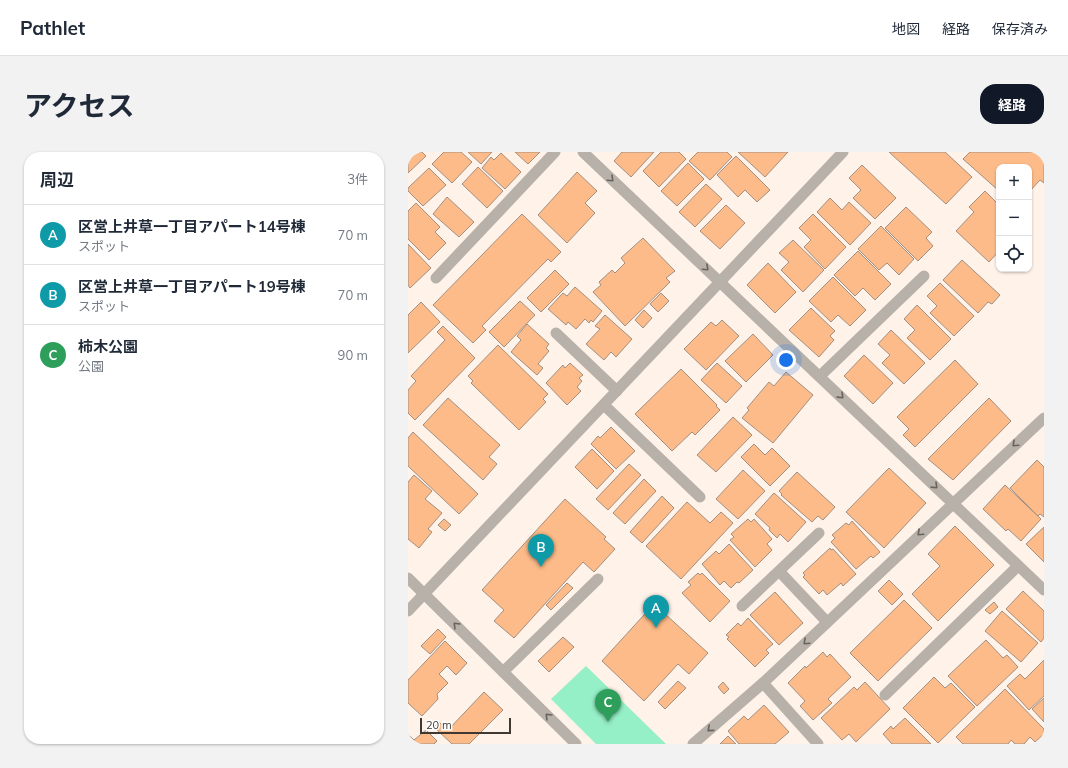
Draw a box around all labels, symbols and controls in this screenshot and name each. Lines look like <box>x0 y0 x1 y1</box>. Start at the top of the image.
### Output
text: Pathlet <box>20 16 85 40</box>
text: 地図 <box>892 20 920 38</box>
text: 経路 <box>942 20 970 38</box>
text: 保存済み <box>992 20 1048 38</box>
button: 経路 <box>980 84 1044 124</box>
text: アクセス <box>24 88 135 123</box>
map controls <box>996 164 1032 272</box>
button: + <box>996 164 1032 200</box>
text: 周辺 <box>40 169 74 190</box>
text: 3件 <box>347 171 368 187</box>
one-way arrow <box>606 174 614 182</box>
button: − <box>996 200 1032 236</box>
text: 区営上井草一丁目アパート14号棟 <box>78 217 306 236</box>
text: A <box>48 227 58 243</box>
text: 70 m <box>338 227 368 243</box>
button: locate <box>996 236 1032 272</box>
text: スポット <box>78 238 130 254</box>
one-way arrow <box>701 263 708 270</box>
text: 区営上井草一丁目アパート19号棟 <box>78 277 306 296</box>
text: B <box>49 287 57 303</box>
text: 70 m <box>338 287 368 303</box>
text: スポット <box>78 298 130 314</box>
text: 柿木公園 <box>78 337 138 356</box>
text: C <box>49 347 57 363</box>
text: 90 m <box>338 347 368 363</box>
your location <box>776 350 796 370</box>
text: 公園 <box>78 358 104 374</box>
one-way arrow <box>836 391 843 398</box>
one-way arrow <box>1013 440 1020 447</box>
one-way arrow <box>930 481 938 489</box>
one-way arrow <box>917 528 925 536</box>
pin: B <box>528 534 554 567</box>
pin: A <box>643 595 669 628</box>
one-way arrow <box>453 622 461 630</box>
one-way arrow <box>803 637 811 645</box>
pin: C <box>595 689 621 722</box>
one-way arrow <box>545 714 553 721</box>
scale bar <box>420 716 511 735</box>
text: 20 m <box>426 718 452 732</box>
one-way arrow <box>707 725 714 732</box>

